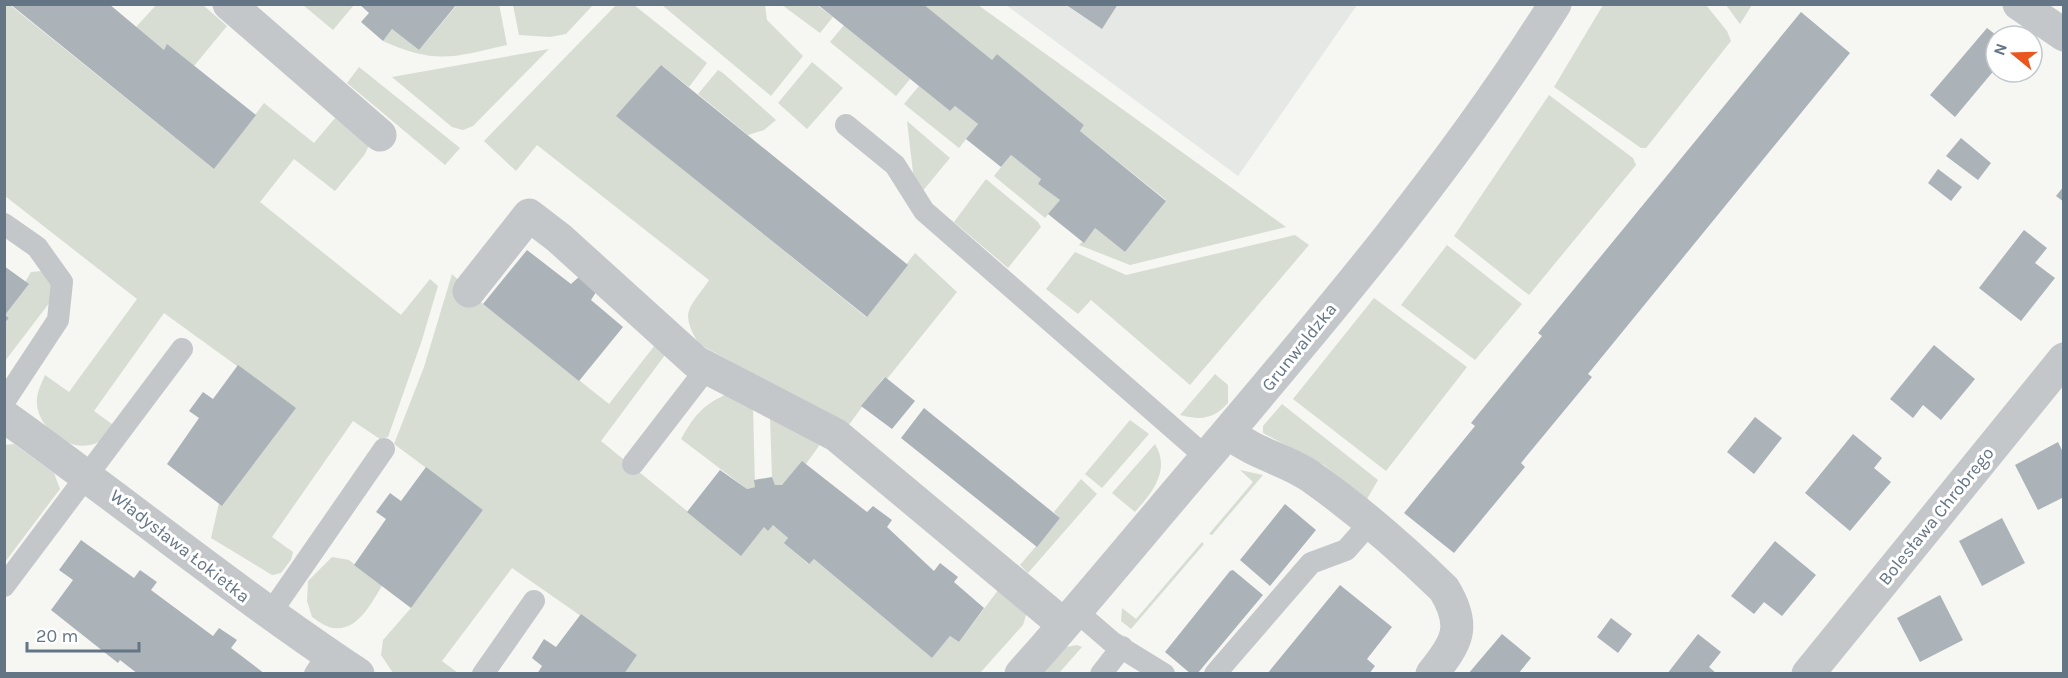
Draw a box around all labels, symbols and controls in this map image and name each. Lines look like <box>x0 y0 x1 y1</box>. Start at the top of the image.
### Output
north arrow <box>1984 24 2044 84</box>
text: N <box>1989 41 2011 58</box>
street label: Grunwaldzka <box>1257 298 1341 396</box>
street label: Bolesława Chrobrego <box>1873 442 1999 590</box>
street label: Władysława Łokietka <box>106 485 254 607</box>
scale bar <box>27 615 140 653</box>
text: 20 m <box>36 625 78 647</box>

